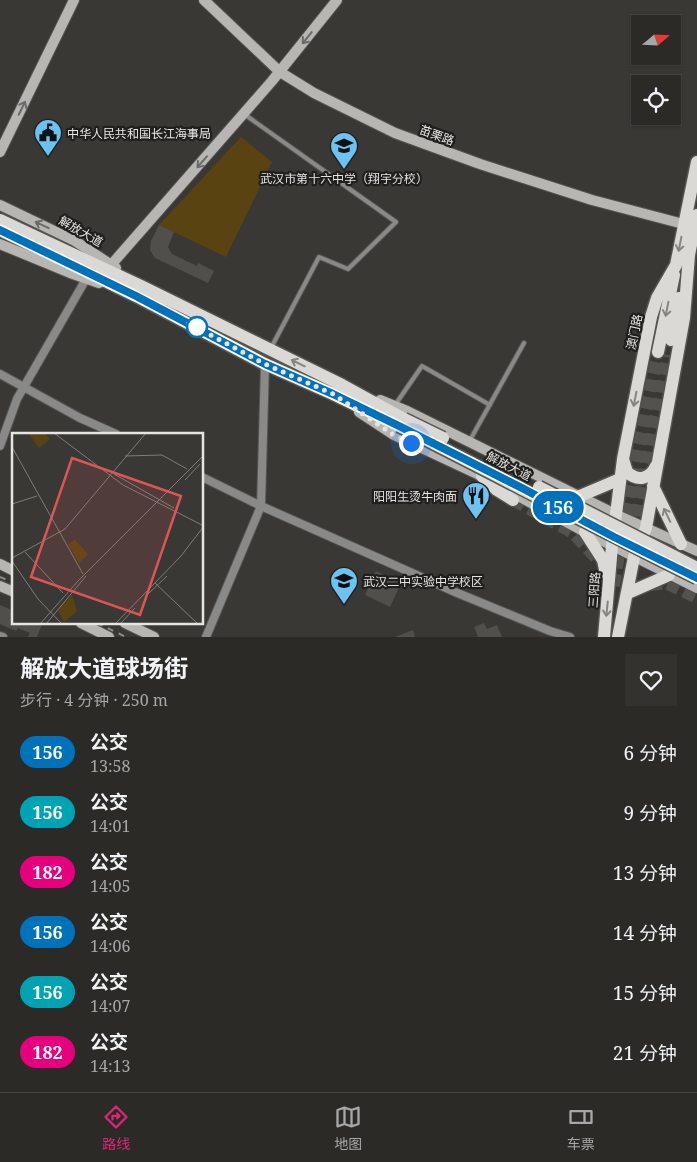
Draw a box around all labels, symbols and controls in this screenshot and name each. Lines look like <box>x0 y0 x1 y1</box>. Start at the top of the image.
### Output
north arrow <box>631 15 681 65</box>
map controls <box>631 15 681 125</box>
one-way arrow <box>301 31 312 44</box>
button: locate <box>631 75 681 125</box>
one-way arrow <box>18 101 27 116</box>
public building icon: 中华人民共和国长江海事局 <box>33 118 63 157</box>
street label: 苗栗路 <box>417 121 457 149</box>
place label: 中华人民共和国长江海事局 <box>67 125 211 142</box>
school or university icon: 武汉市第十六中学（翔宇分校） <box>329 131 359 170</box>
one-way arrow <box>197 156 208 169</box>
place label: 武汉市第十六中学（翔宇分校） <box>260 170 428 187</box>
street label: 解放大道 <box>56 212 106 250</box>
one-way arrow <box>35 220 50 230</box>
one-way arrow <box>674 235 684 251</box>
one-way arrow <box>661 300 671 316</box>
street label: 澳门路 <box>622 313 646 351</box>
unlabelled marker <box>186 316 208 338</box>
one-way arrow <box>291 358 306 367</box>
one-way arrow <box>629 390 639 406</box>
your location <box>399 431 424 456</box>
inset map <box>12 433 204 624</box>
street label: 解放大道 <box>484 448 534 484</box>
restaurant icon: 阳阳生烫牛肉面 <box>461 481 491 520</box>
place label: 阳阳生烫牛肉面 <box>373 488 457 505</box>
line badge: 156 <box>529 491 587 523</box>
text: 156 <box>543 495 573 519</box>
one-way arrow <box>662 508 671 523</box>
school or university icon: 武汉二中实验中学校区 <box>329 566 359 605</box>
street label: 三阳路 <box>584 571 604 609</box>
place label: 武汉二中实验中学校区 <box>363 573 483 590</box>
one-way arrow <box>602 601 612 617</box>
text: 解放大道球场街 <box>20 651 188 684</box>
button: heart <box>625 654 677 706</box>
text: 步行 · 4 分钟 · 250 m <box>20 689 168 711</box>
text: 公交 <box>90 729 128 755</box>
text: 156 <box>32 740 63 764</box>
text: 6 分钟 <box>623 740 677 766</box>
text: 13:58 <box>90 755 130 777</box>
text: 公交 <box>90 789 128 815</box>
text: 156 <box>32 800 63 824</box>
text: 9 分钟 <box>623 800 677 826</box>
text: 14:01 <box>90 815 130 837</box>
text: 公交 <box>90 849 128 875</box>
text: 182 <box>32 860 63 884</box>
text: 13 分钟 <box>613 860 677 886</box>
text: 14:05 <box>90 875 130 897</box>
text: 公交 <box>90 909 128 935</box>
text: 156 <box>32 920 63 944</box>
text: 14 分钟 <box>613 920 677 946</box>
text: 14:06 <box>90 935 130 957</box>
text: 公交 <box>90 969 128 995</box>
text: 156 <box>32 980 63 1004</box>
text: 15 分钟 <box>613 980 677 1006</box>
text: 14:07 <box>90 995 130 1017</box>
text: 公交 <box>90 1029 128 1055</box>
text: 182 <box>32 1040 63 1064</box>
text: 21 分钟 <box>613 1040 677 1066</box>
text: 14:13 <box>90 1055 130 1077</box>
tab: 路线 <box>102 1103 130 1153</box>
tab: 地图 <box>334 1103 362 1153</box>
tab: 车票 <box>567 1103 595 1153</box>

